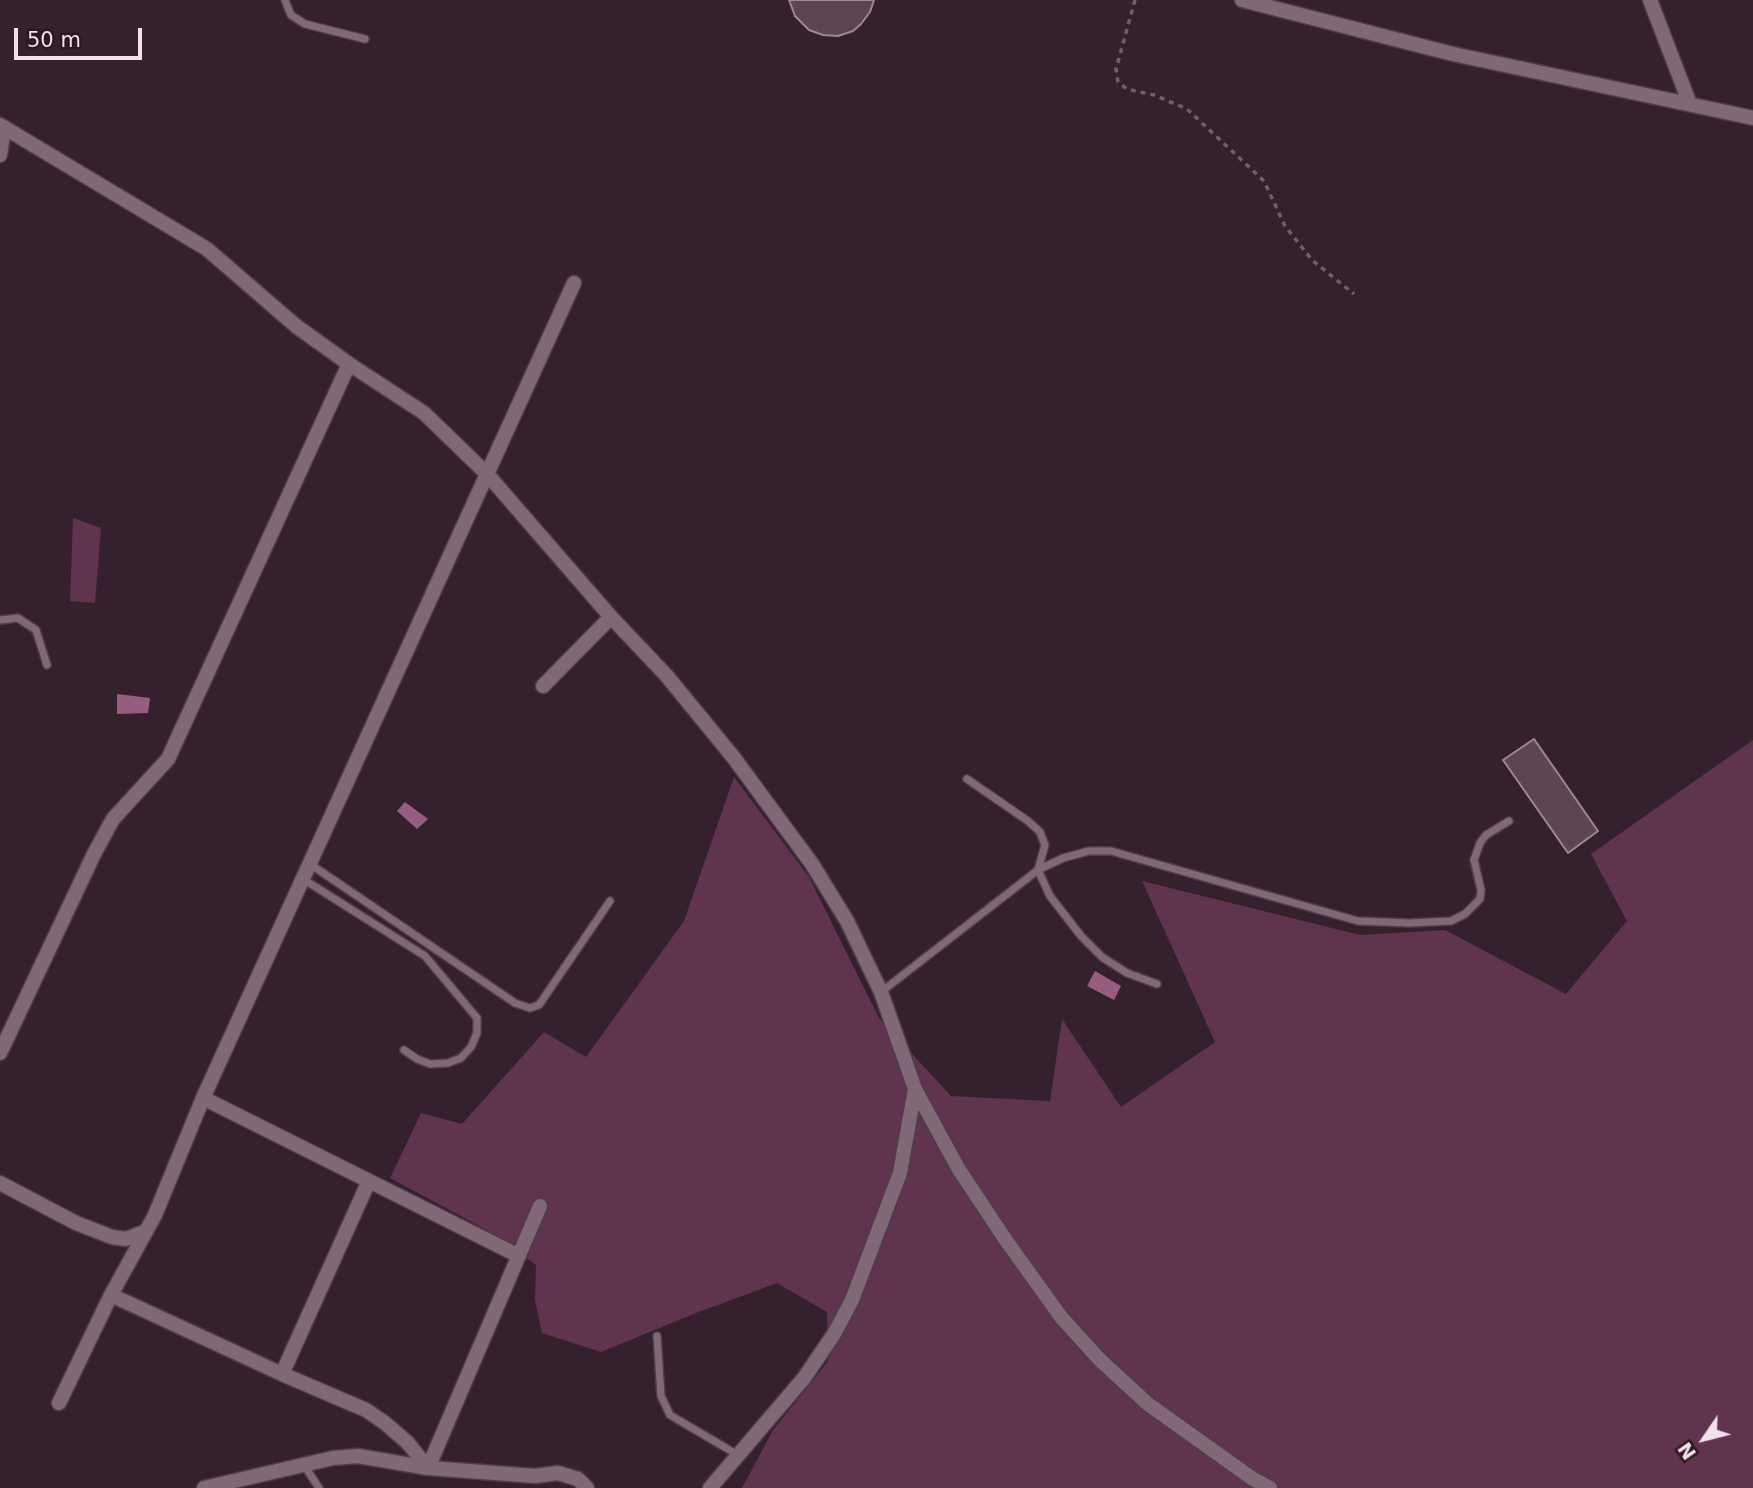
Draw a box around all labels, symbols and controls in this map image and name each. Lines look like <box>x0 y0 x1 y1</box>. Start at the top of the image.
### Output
scale bar <box>18 14 145 58</box>
text: 50 m <box>27 28 81 52</box>
north arrow <box>1669 1404 1739 1474</box>
text: N <box>1673 1438 1700 1464</box>

